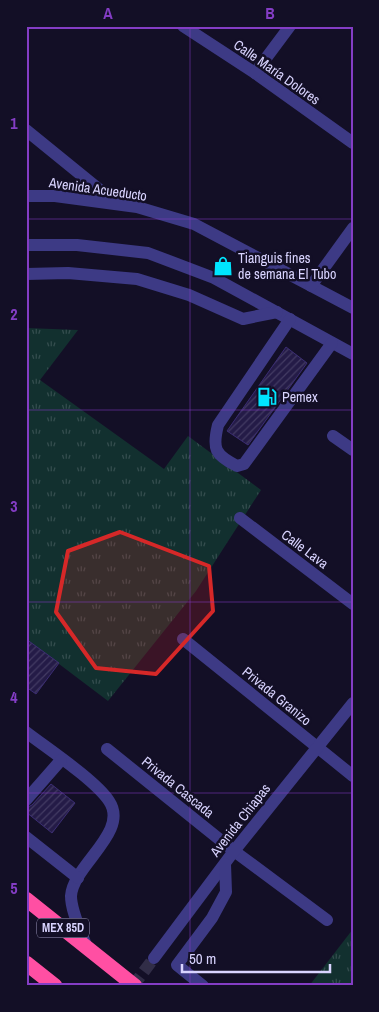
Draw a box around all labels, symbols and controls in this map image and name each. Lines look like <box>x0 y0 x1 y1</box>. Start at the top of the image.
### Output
text: A <box>103 2 113 24</box>
text: B <box>265 2 275 24</box>
street label: Calle María Dolores <box>230 36 324 109</box>
text: 1 <box>10 112 18 134</box>
street label: Avenida Acueducto <box>47 173 148 205</box>
place label: Tianguis fines de semana El Tubo <box>238 249 336 283</box>
shop icon: Tianguis fines de semana El Tubo <box>212 255 234 277</box>
text: 2 <box>10 303 18 325</box>
fuel station icon: Pemex <box>256 386 278 408</box>
place label: Pemex <box>282 388 318 406</box>
text: 3 <box>10 495 18 517</box>
street label: Calle Lava <box>278 525 333 573</box>
street label: Privada Granizo <box>239 663 315 729</box>
text: 4 <box>10 686 18 708</box>
street label: Privada Cascada <box>138 752 218 822</box>
street label: Avenida Chiapas <box>205 780 274 861</box>
text: 5 <box>10 877 18 899</box>
road number: MEX 85D <box>37 918 89 938</box>
scale bar <box>182 942 329 974</box>
text: 50 m <box>189 948 216 969</box>

